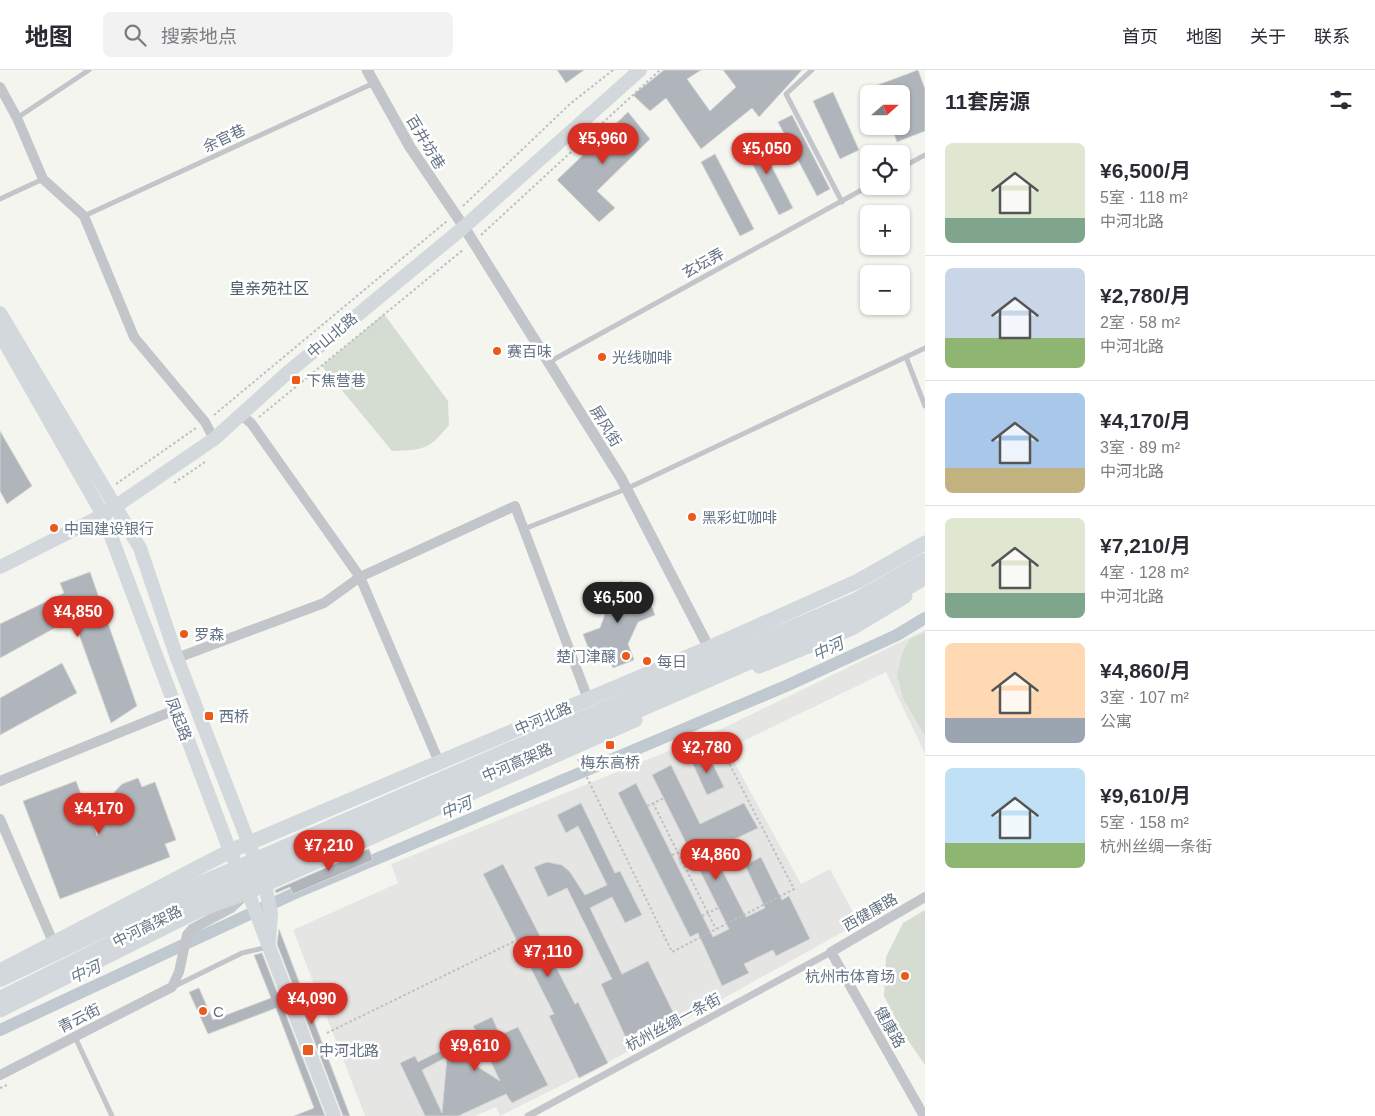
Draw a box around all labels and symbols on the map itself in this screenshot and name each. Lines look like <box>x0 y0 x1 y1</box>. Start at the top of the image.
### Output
north arrow <box>860 85 910 135</box>
street label: 百井坊巷 <box>403 112 449 172</box>
street label: 余官巷 <box>200 121 248 155</box>
pin: ¥5,960 <box>562 122 644 165</box>
pin: ¥5,050 <box>726 132 808 175</box>
street label: 玄坛弄 <box>679 245 727 281</box>
district label: 皇亲苑社区 <box>229 280 309 297</box>
street label: 中山北路 <box>304 309 360 361</box>
place label: 赛百味 <box>507 343 552 360</box>
marker: 赛百味 <box>491 345 503 357</box>
place label: 光线咖啡 <box>612 349 672 366</box>
marker: 光线咖啡 <box>596 351 608 363</box>
place label: 下焦营巷 <box>306 372 366 389</box>
marker: 下焦营巷 <box>290 374 302 386</box>
street label: 屏风街 <box>587 402 625 450</box>
place label: 黑彩虹咖啡 <box>702 509 777 526</box>
marker: 黑彩虹咖啡 <box>686 511 698 523</box>
place label: 中国建设银行 <box>64 520 154 537</box>
marker: 中国建设银行 <box>48 522 60 534</box>
pin: ¥6,500 <box>577 582 659 624</box>
pin: ¥4,850 <box>37 596 119 638</box>
place label: 罗森 <box>194 626 224 643</box>
marker: 罗森 <box>178 628 190 640</box>
water label: 中河 <box>810 633 849 663</box>
place label: 楚门津醸 <box>556 648 616 665</box>
marker: 楚门津醸 <box>620 650 632 662</box>
place label: 每日 <box>657 653 687 670</box>
marker: 每日 <box>641 655 653 667</box>
street label: 凤起路 <box>163 695 195 743</box>
street label: 中河北路 <box>512 698 574 738</box>
place label: 西桥 <box>219 708 249 725</box>
marker: 西桥 <box>203 710 215 722</box>
pin: ¥2,780 <box>666 732 748 774</box>
marker: 梅东高桥 <box>604 739 616 751</box>
street label: 中河高架路 <box>479 740 555 784</box>
place label: 梅东高桥 <box>580 754 640 771</box>
pin: ¥4,170 <box>58 792 140 835</box>
water label: 中河 <box>438 793 477 822</box>
pin: ¥7,210 <box>288 830 370 872</box>
pin: ¥4,860 <box>675 838 757 881</box>
street label: 西健康路 <box>840 890 900 934</box>
street label: 中河高架路 <box>110 902 184 950</box>
pin: ¥7,110 <box>507 936 589 978</box>
water label: 中河 <box>67 956 106 986</box>
place label: 杭州市体育场 <box>805 968 895 985</box>
marker: 杭州市体育场 <box>899 970 911 982</box>
pin: ¥4,090 <box>271 982 353 1025</box>
street label: 杭州丝绸一条街 <box>623 990 723 1054</box>
street label: 青云街 <box>55 1000 103 1036</box>
place label: C <box>213 1003 224 1020</box>
street label: 健康路 <box>871 1003 909 1051</box>
marker: C <box>197 1005 209 1017</box>
pin: ¥9,610 <box>434 1030 516 1072</box>
place label: 中河北路 <box>319 1042 379 1059</box>
marker: 中河北路 <box>301 1043 315 1057</box>

